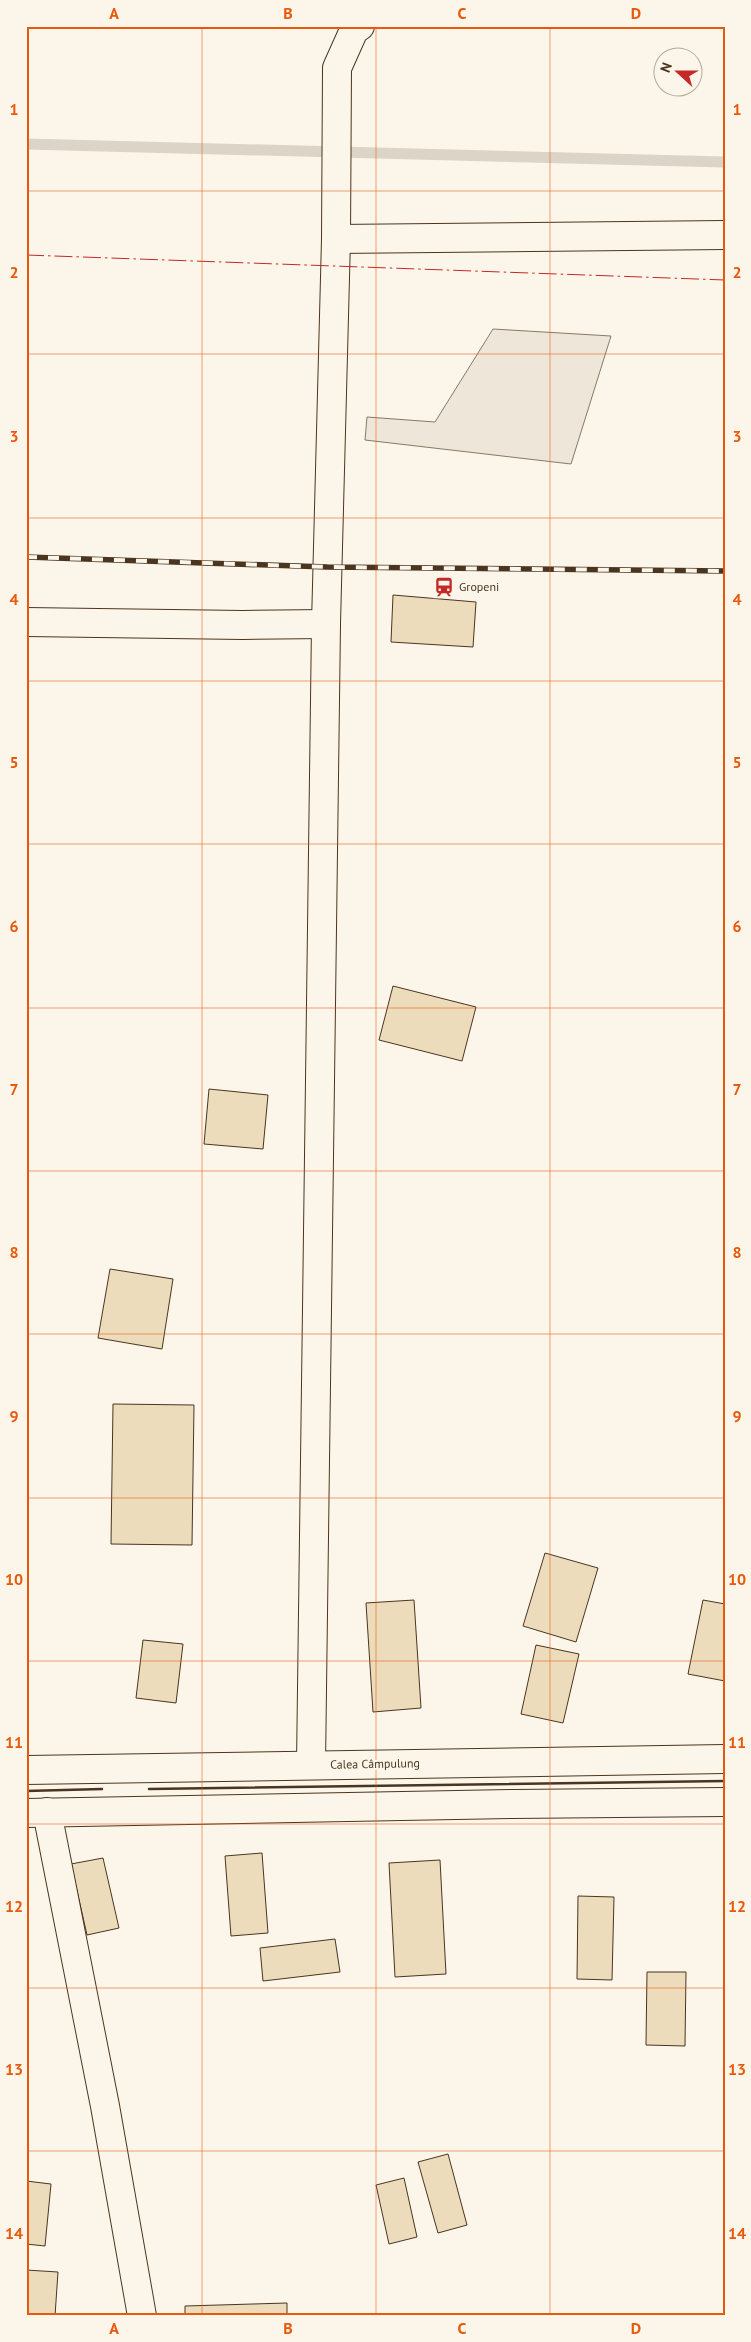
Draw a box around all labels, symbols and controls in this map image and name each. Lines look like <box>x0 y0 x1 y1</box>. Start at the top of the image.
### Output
text: A <box>109 3 119 23</box>
text: B <box>283 3 293 23</box>
text: C <box>458 3 467 23</box>
text: D <box>631 3 641 23</box>
north arrow <box>654 48 704 98</box>
text: N <box>656 60 676 75</box>
text: 1 <box>9 99 19 119</box>
text: 1 <box>732 99 742 119</box>
text: 2 <box>9 262 19 282</box>
text: 2 <box>732 262 742 282</box>
text: 3 <box>9 426 19 446</box>
text: 3 <box>732 426 742 446</box>
station icon: Gropeni <box>433 576 455 598</box>
place label: Gropeni <box>459 579 499 594</box>
text: 4 <box>9 589 19 609</box>
text: 4 <box>732 589 742 609</box>
text: 5 <box>9 752 19 772</box>
text: 5 <box>732 752 742 772</box>
text: 6 <box>9 916 19 936</box>
text: 6 <box>732 916 742 936</box>
text: 7 <box>9 1079 19 1099</box>
text: 7 <box>732 1079 742 1099</box>
text: 8 <box>9 1242 19 1262</box>
text: 8 <box>732 1242 742 1262</box>
text: 9 <box>9 1406 19 1426</box>
text: 9 <box>732 1406 742 1426</box>
text: 10 <box>5 1569 23 1589</box>
text: 10 <box>728 1569 746 1589</box>
text: 11 <box>5 1732 23 1752</box>
text: 11 <box>728 1732 746 1752</box>
street label: Calea Câmpulung <box>330 1755 420 1772</box>
text: 12 <box>5 1896 23 1916</box>
text: 12 <box>728 1896 746 1916</box>
text: 13 <box>5 2059 23 2079</box>
text: 13 <box>728 2059 746 2079</box>
text: 14 <box>5 2223 23 2243</box>
text: 14 <box>728 2223 746 2243</box>
text: A <box>109 2318 119 2338</box>
text: B <box>283 2318 293 2338</box>
text: C <box>458 2318 467 2338</box>
text: D <box>631 2318 641 2338</box>

